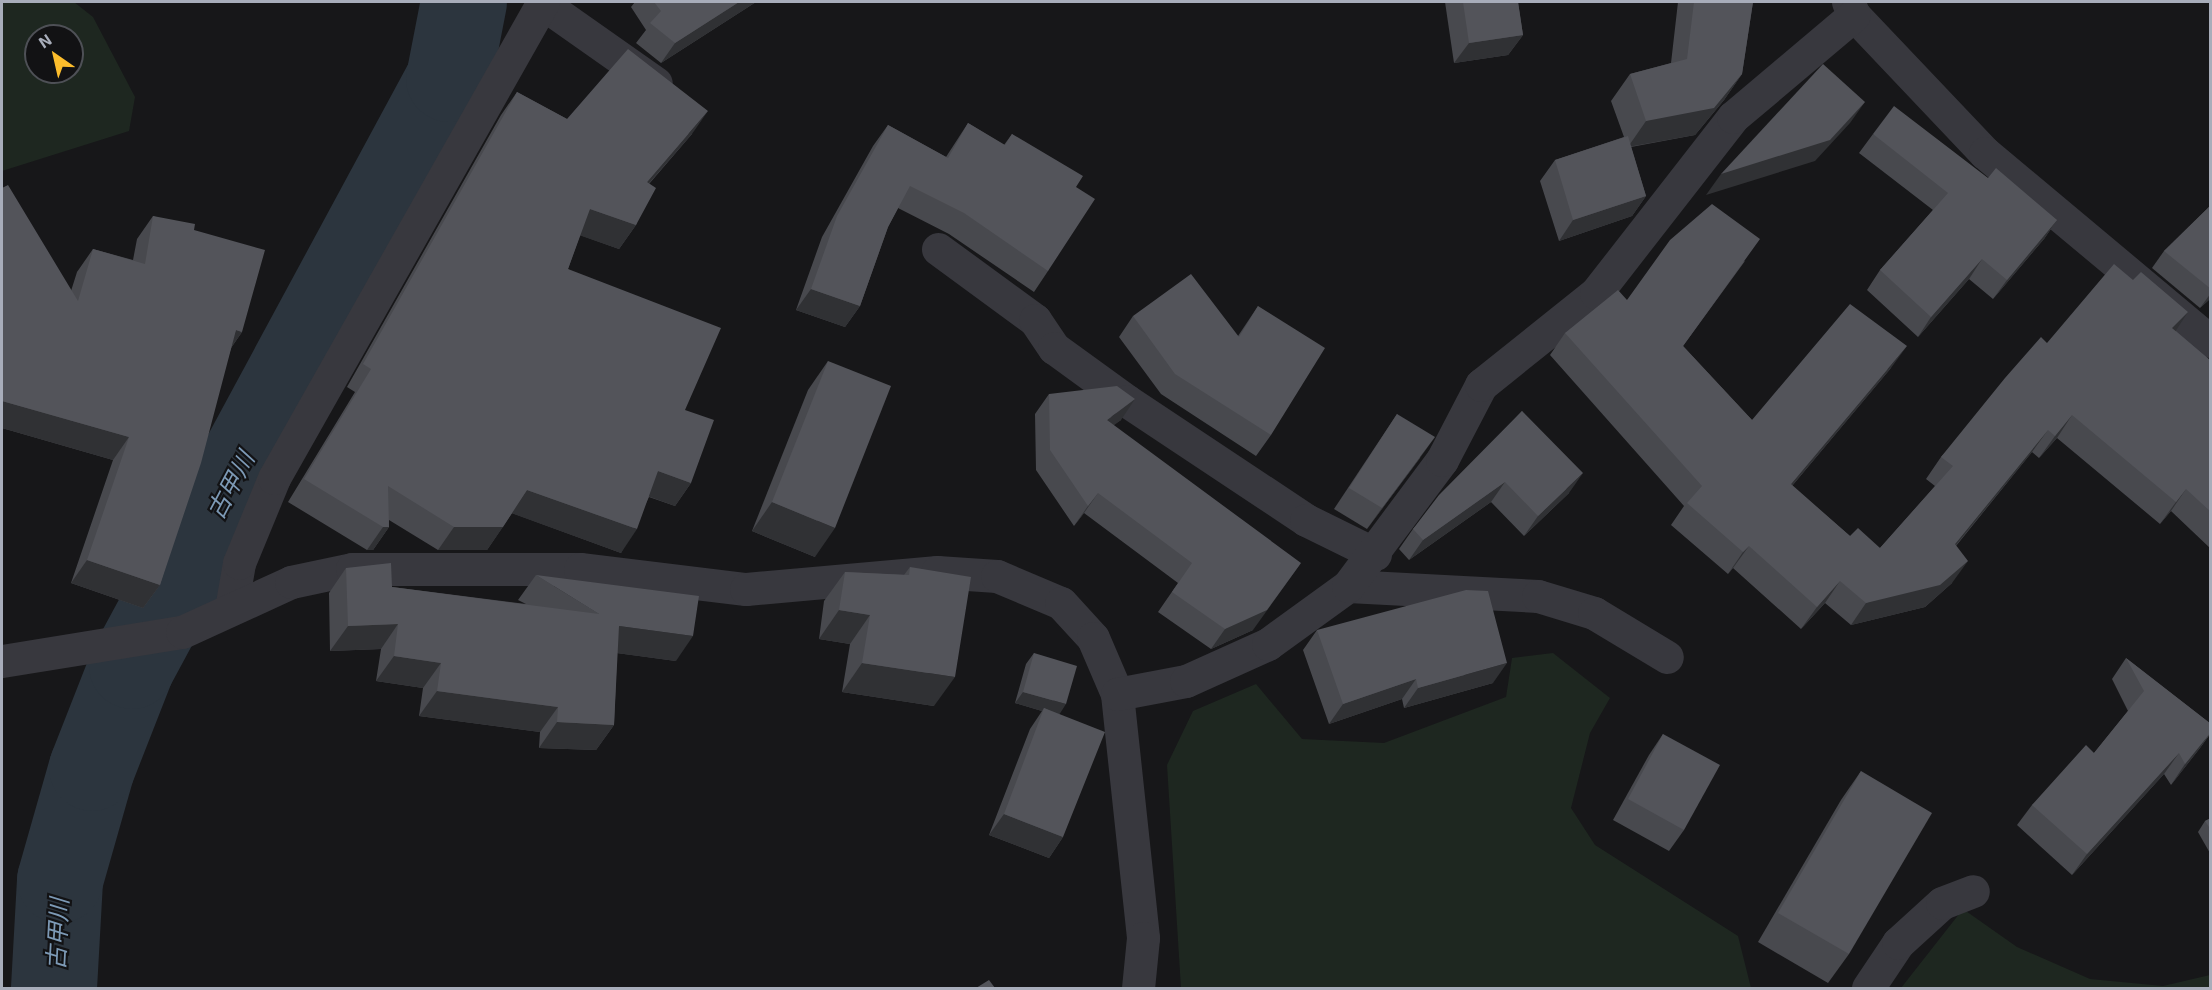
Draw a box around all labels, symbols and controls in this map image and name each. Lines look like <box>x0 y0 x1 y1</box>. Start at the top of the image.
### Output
north arrow <box>24 24 84 84</box>
text: N <box>35 29 55 51</box>
water label: 古甲川 <box>200 446 260 524</box>
water label: 古甲川 <box>41 897 73 971</box>

